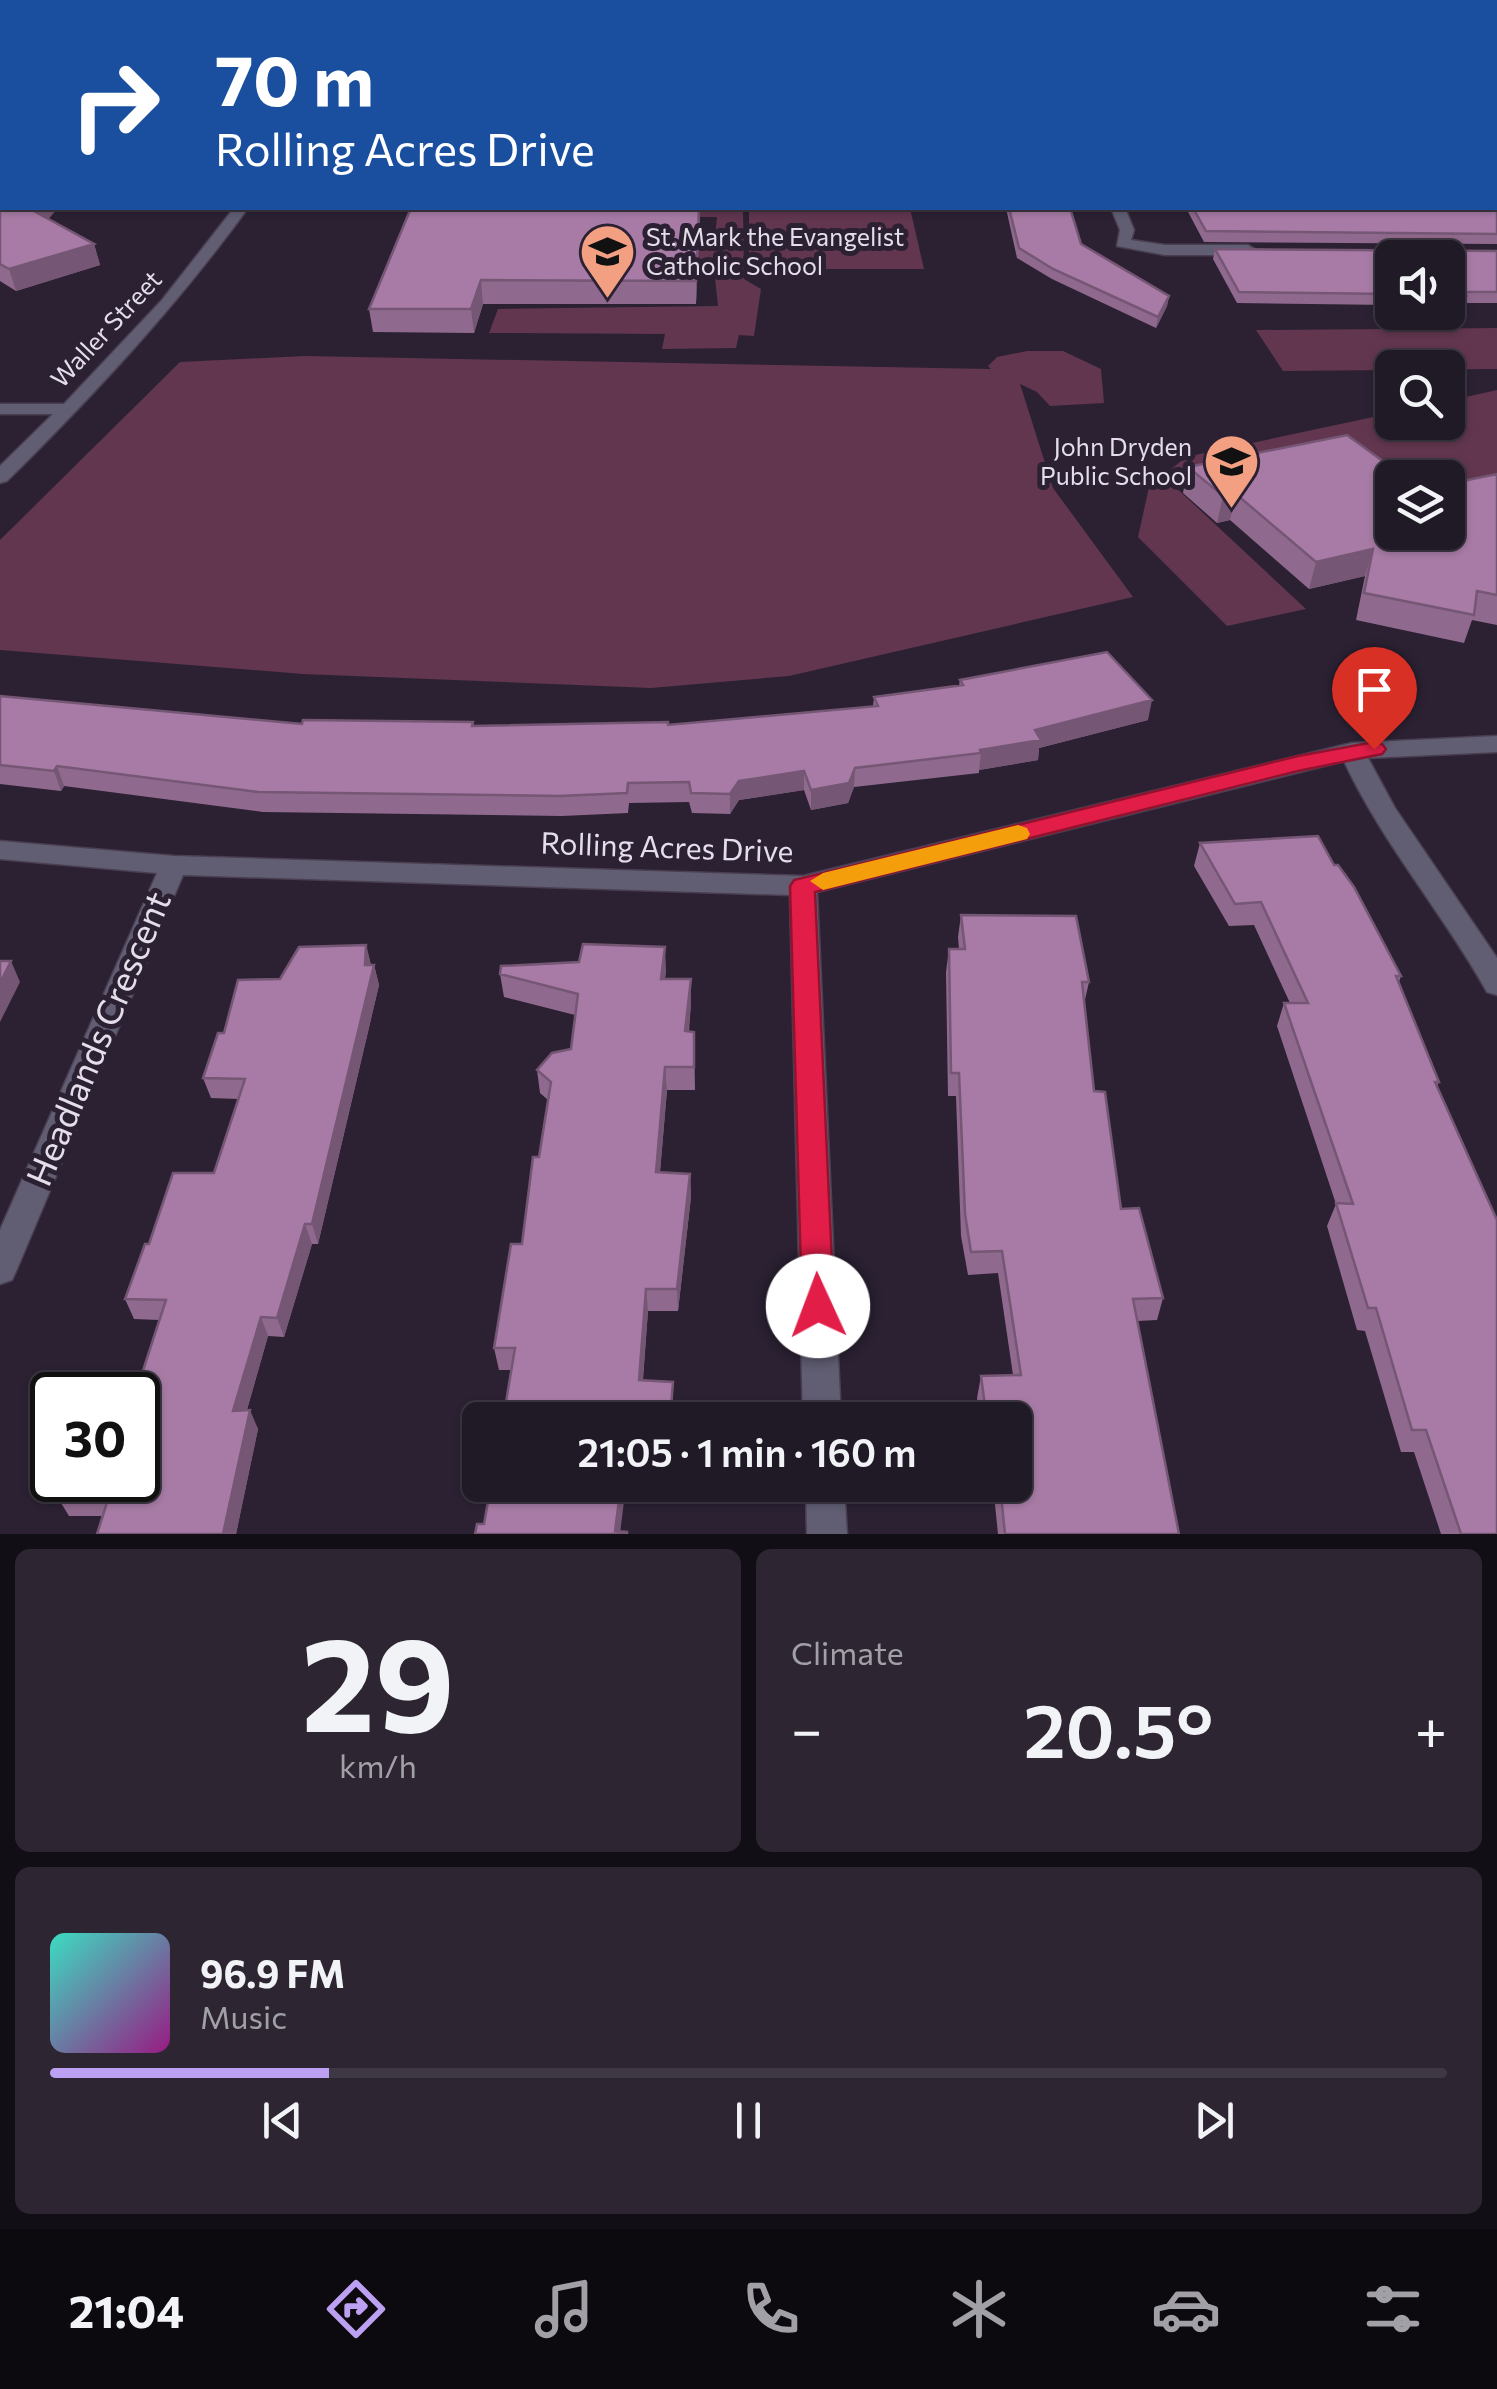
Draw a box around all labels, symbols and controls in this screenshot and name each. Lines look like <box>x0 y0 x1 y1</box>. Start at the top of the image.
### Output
text: 70 m <box>215 35 374 120</box>
icon: right <box>50 40 180 170</box>
text: Rolling Acres Drive <box>215 120 595 175</box>
school or university icon: St. Mark the Evangelist Catholic School <box>577 221 637 300</box>
place label: St. Mark the Evangelist Catholic School <box>646 221 904 280</box>
map controls <box>1375 240 1465 550</box>
button: sound <box>1375 240 1465 330</box>
street label: Waller Street <box>44 264 167 393</box>
button: search <box>1375 350 1465 440</box>
place label: John Dryden Public School <box>1040 431 1192 490</box>
school or university icon: John Dryden Public School <box>1201 431 1261 510</box>
button: layers <box>1375 460 1465 550</box>
pin <box>1332 647 1417 750</box>
icon: arrive <box>1347 662 1402 717</box>
street label: Rolling Acres Drive <box>540 823 794 868</box>
street label: Headlands Crescent <box>15 885 178 1192</box>
position arrow <box>766 1254 870 1358</box>
speed limit sign: 30 <box>30 1372 160 1502</box>
text: 21:05 · 1 min · 160 m <box>578 1428 916 1475</box>
text: 29 <box>301 1600 455 1759</box>
text: Climate <box>791 1632 904 1672</box>
text: 20.5° <box>1023 1682 1213 1773</box>
text: − <box>791 1694 822 1761</box>
text: + <box>1415 1694 1447 1761</box>
text: km/h <box>339 1745 417 1785</box>
text: 96.9 FM <box>200 1949 345 1996</box>
text: Music <box>200 1996 287 2036</box>
icon: previous <box>255 2093 310 2148</box>
icon: pause <box>721 2093 776 2148</box>
icon: next <box>1187 2093 1242 2148</box>
icon: directions <box>321 2274 391 2344</box>
icon: music <box>529 2274 599 2344</box>
icon: phone <box>736 2274 806 2344</box>
icon: climate <box>944 2274 1014 2344</box>
icon: car <box>1151 2274 1221 2344</box>
icon: filters <box>1358 2274 1428 2344</box>
text: 21:04 <box>69 2282 184 2337</box>

